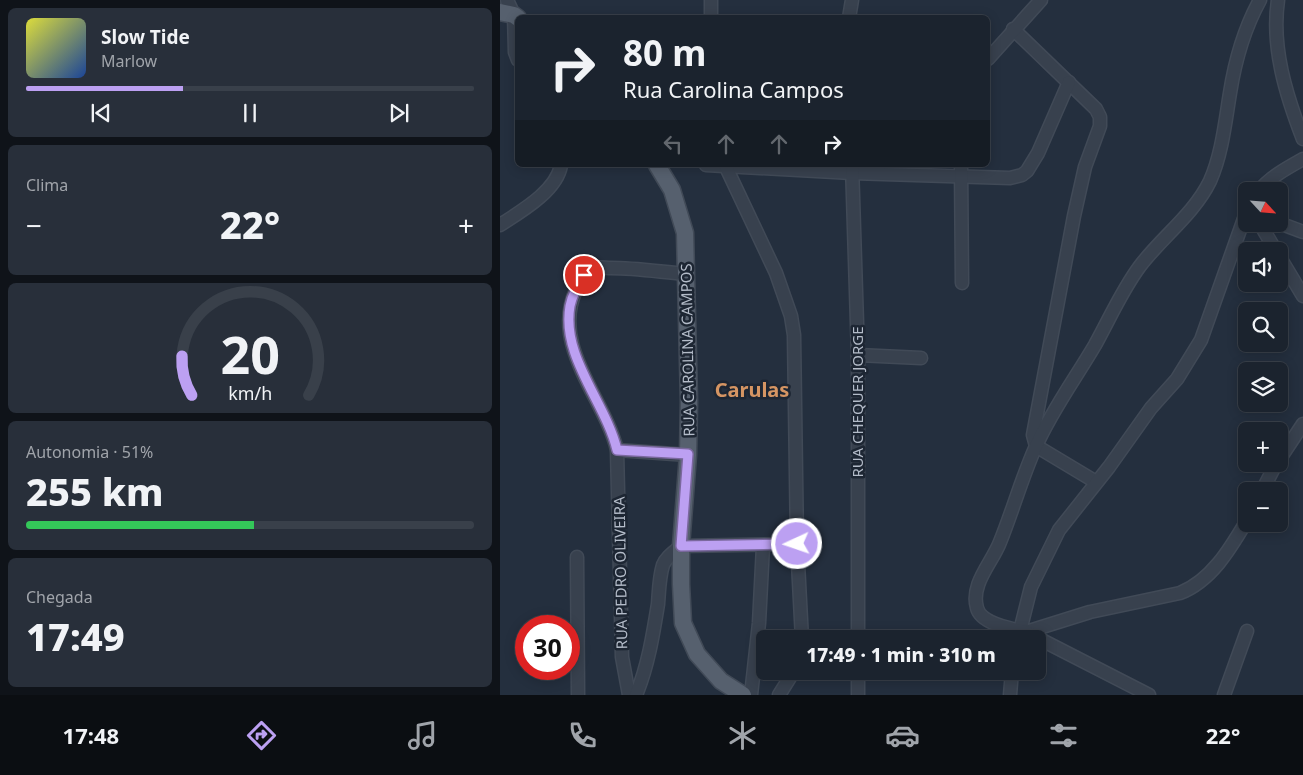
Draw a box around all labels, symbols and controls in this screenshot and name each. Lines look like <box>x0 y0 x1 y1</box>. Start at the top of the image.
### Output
text: Slow Tide <box>101 24 190 50</box>
text: 80 m <box>623 29 706 76</box>
icon: right <box>540 35 605 100</box>
text: Marlow <box>101 50 157 72</box>
text: Rua Carolina Campos <box>623 74 844 104</box>
icon: previous <box>87 99 115 127</box>
icon: pause <box>236 99 264 127</box>
icon: next <box>385 99 413 127</box>
icon: left <box>659 130 687 158</box>
icon: ahead <box>712 130 740 158</box>
icon: ahead <box>765 130 793 158</box>
icon: right <box>818 130 846 158</box>
text: Clima <box>26 174 68 196</box>
north arrow <box>1238 182 1288 232</box>
map controls <box>1238 182 1288 532</box>
text: 22° <box>220 198 280 250</box>
text: − <box>26 206 42 244</box>
text: + <box>458 206 474 244</box>
button: sound <box>1238 242 1288 292</box>
pin <box>563 254 605 296</box>
icon: arrive <box>570 261 598 289</box>
street label: RUA CAROLINA CAMPOS <box>675 263 699 437</box>
button: search <box>1238 302 1288 352</box>
text: 20 <box>220 318 280 389</box>
street label: RUA CHEQUER JORGE <box>847 326 867 478</box>
button: layers <box>1238 362 1288 412</box>
district label: Carulas <box>715 376 789 403</box>
text: km/h <box>228 381 272 405</box>
button: + <box>1238 422 1288 472</box>
text: Autonomia · 51% <box>26 441 153 463</box>
text: 255 km <box>26 465 164 517</box>
button: − <box>1238 482 1288 532</box>
street label: RUA PEDRO OLIVEIRA <box>609 496 631 650</box>
position arrow <box>770 517 822 569</box>
text: Chegada <box>26 586 93 608</box>
text: 17:49 <box>26 610 125 662</box>
speed limit sign: 30 <box>515 615 580 680</box>
text: 17:49 · 1 min · 310 m <box>806 642 996 668</box>
icon: directions <box>244 718 279 753</box>
icon: music <box>405 718 440 753</box>
icon: phone <box>565 718 600 753</box>
icon: climate <box>725 718 760 753</box>
icon: car <box>885 718 920 753</box>
icon: filters <box>1046 718 1081 753</box>
text: 17:48 <box>63 720 119 750</box>
text: 22° <box>1206 720 1240 750</box>

